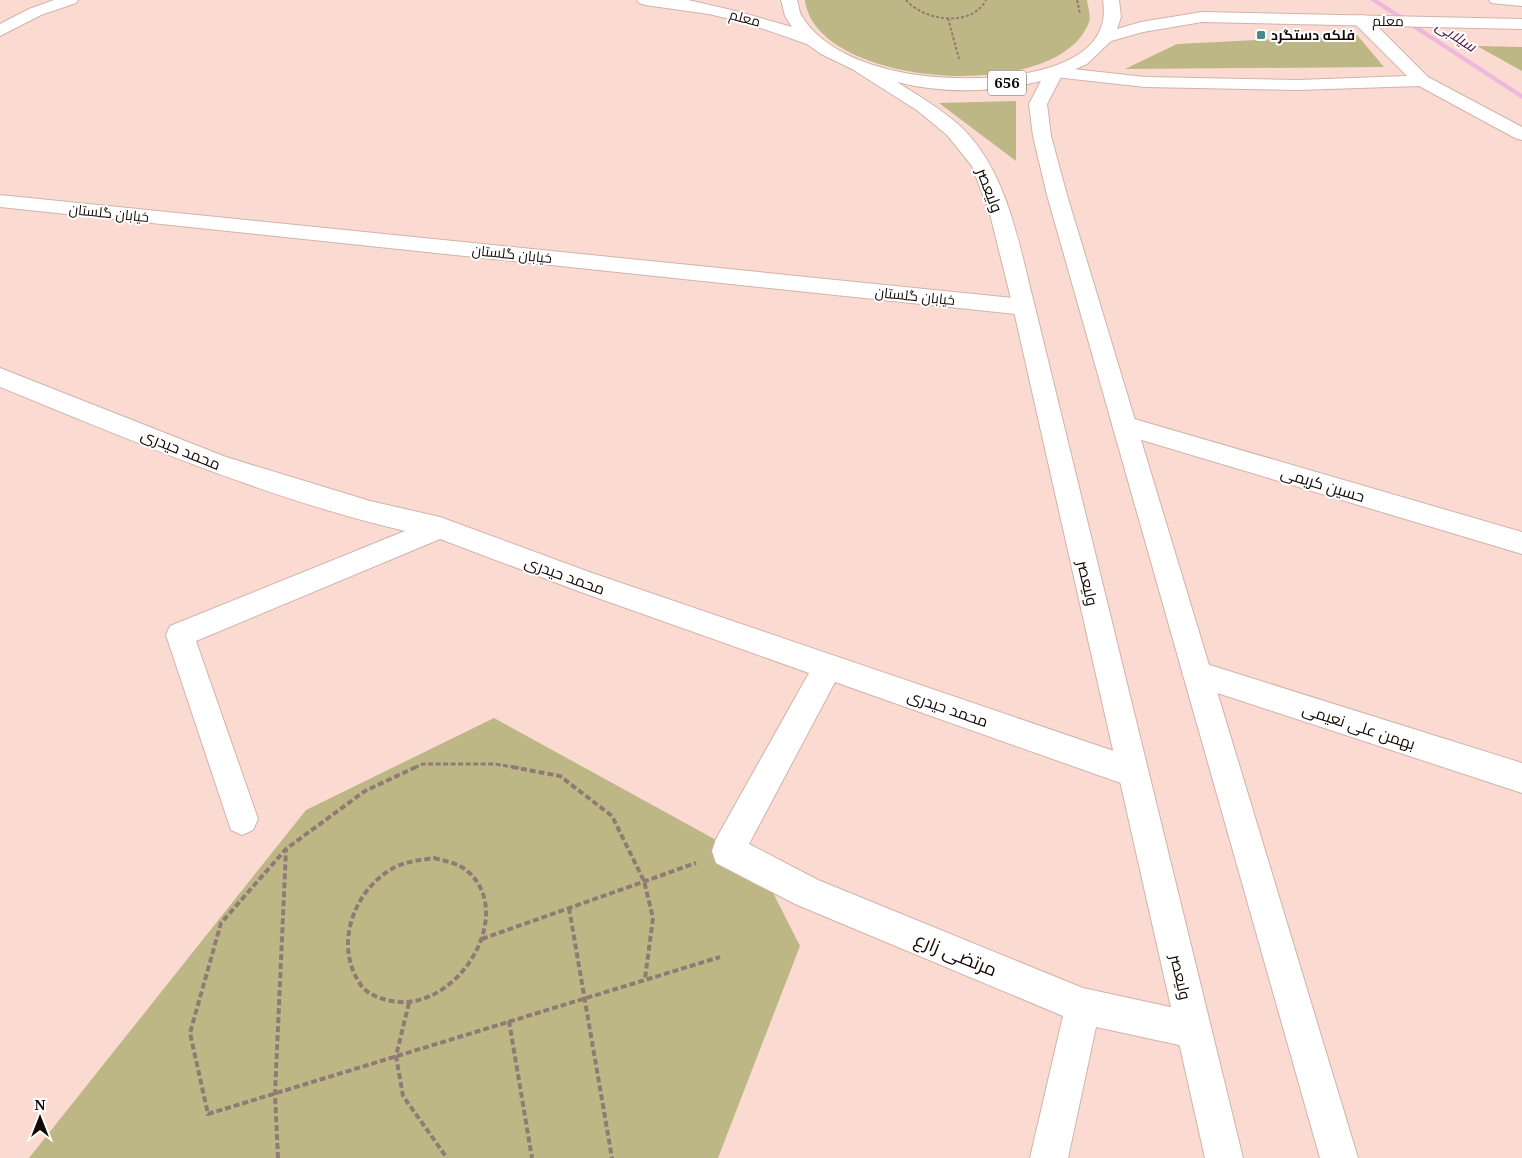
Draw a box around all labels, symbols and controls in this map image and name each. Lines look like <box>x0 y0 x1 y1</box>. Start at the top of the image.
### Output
street label: معلم <box>727 4 763 32</box>
street label: معلم <box>1372 11 1404 31</box>
water label: سیلابی <box>1433 15 1481 56</box>
place label: فلکه دستگرد <box>1271 25 1355 44</box>
marker: فلکه دستگرد <box>1255 29 1267 41</box>
road number: 656 <box>988 70 1026 96</box>
street label: ولیعصر <box>971 164 1008 215</box>
street label: خیابان گلستان <box>68 199 150 226</box>
street label: خیابان گلستان <box>471 240 553 267</box>
street label: خیابان گلستان <box>874 282 956 309</box>
street label: محمد حیدری <box>138 423 224 475</box>
street label: حسین کریمی <box>1278 461 1368 507</box>
street label: محمد حیدری <box>522 550 608 600</box>
street label: ولیعصر <box>1072 557 1104 608</box>
street label: محمد حیدری <box>905 684 991 732</box>
street label: بهمن علی نعیمی <box>1300 697 1418 755</box>
street label: مرتضی زارع <box>911 926 1001 983</box>
street label: ولیعصر <box>1165 951 1197 1002</box>
north arrow <box>15 1093 65 1143</box>
text: N <box>34 1095 46 1114</box>

